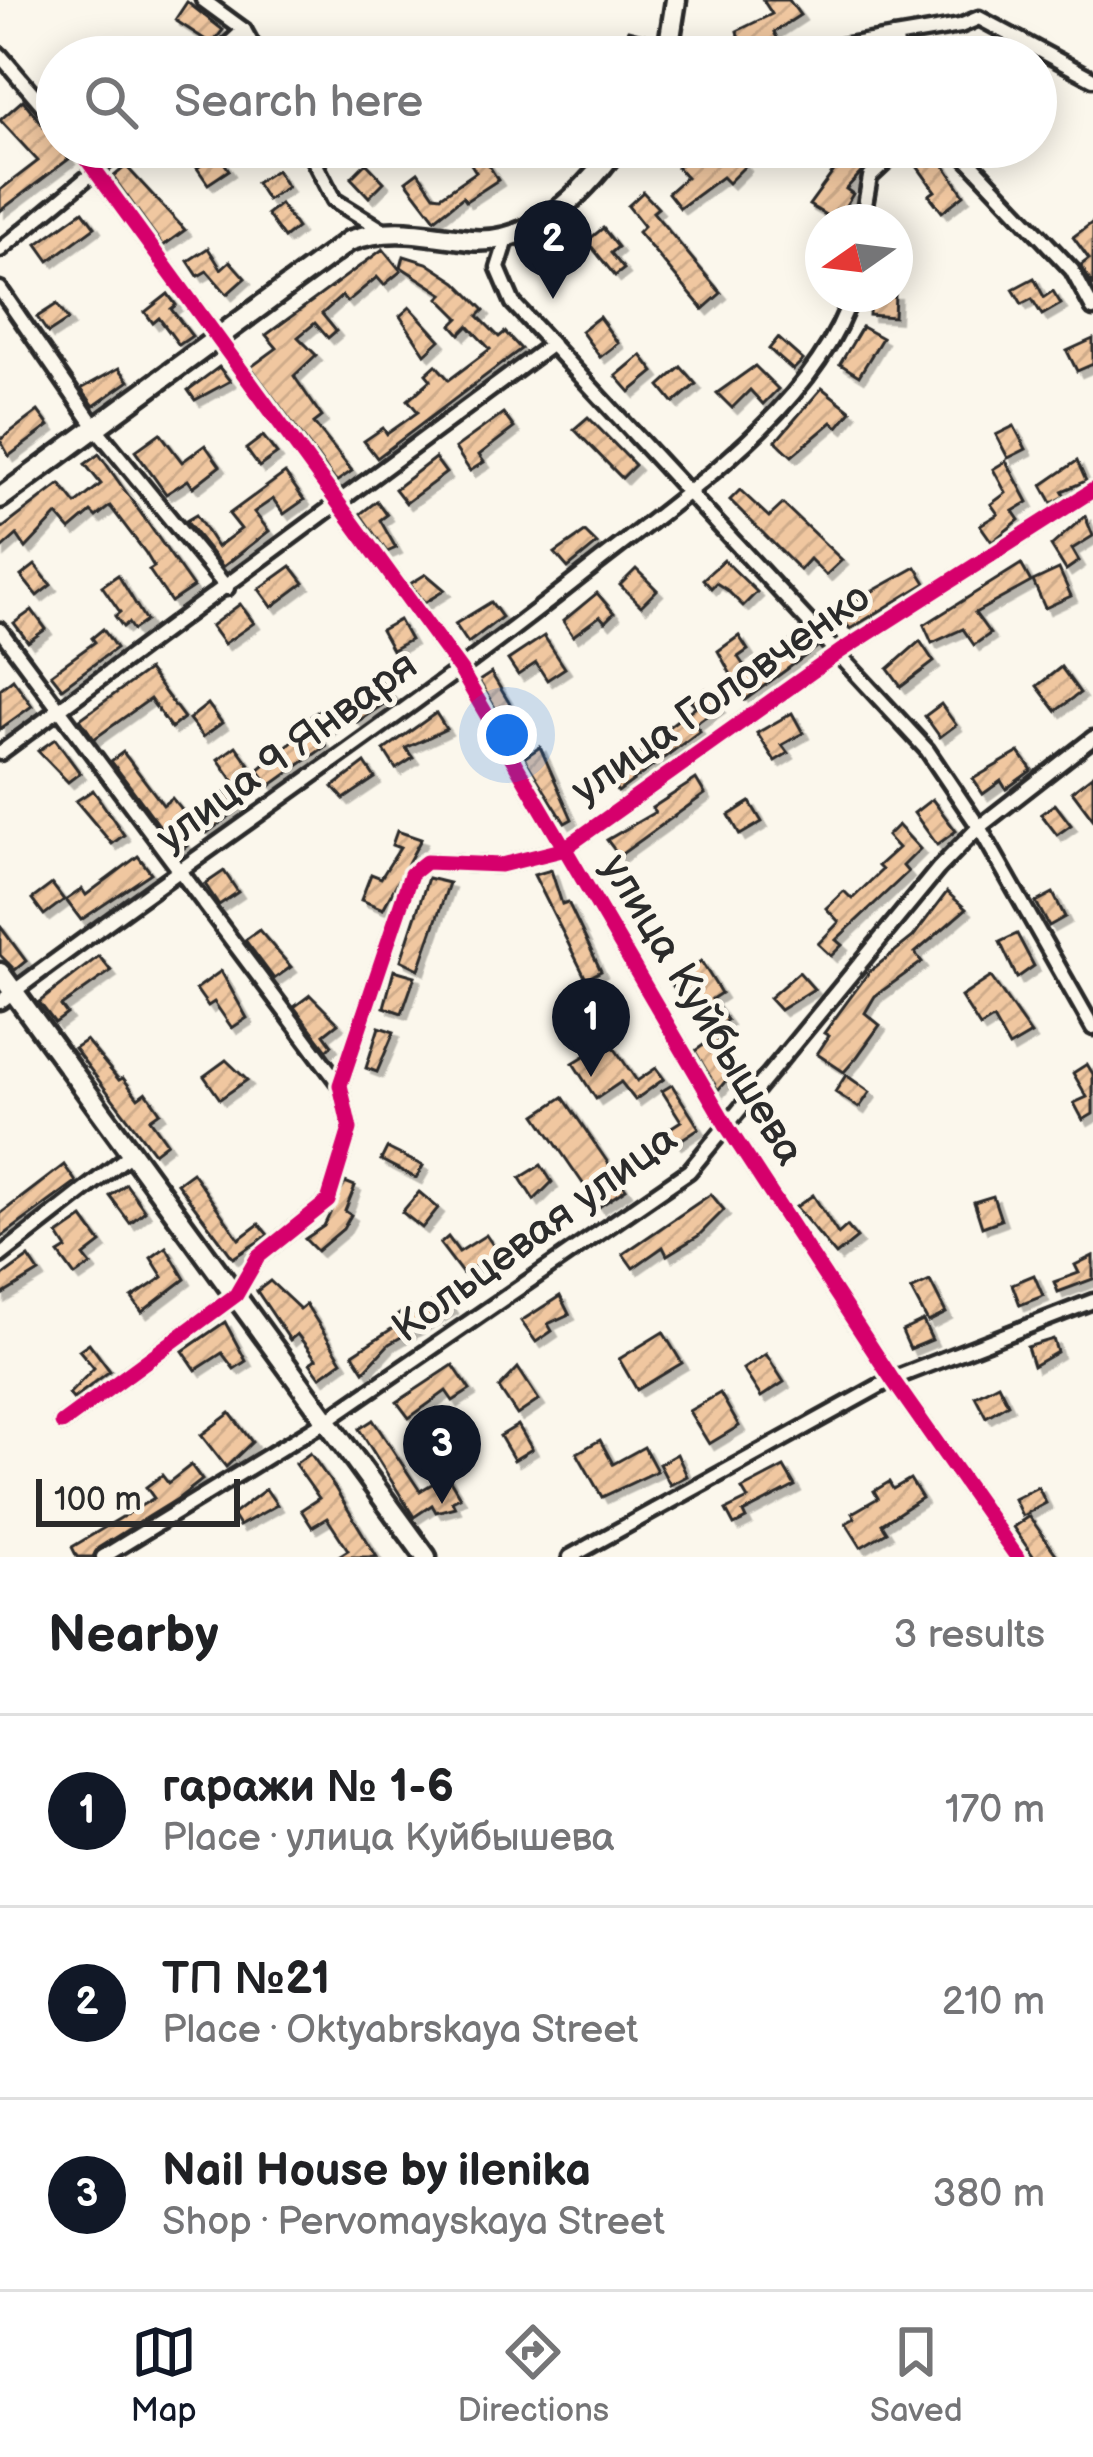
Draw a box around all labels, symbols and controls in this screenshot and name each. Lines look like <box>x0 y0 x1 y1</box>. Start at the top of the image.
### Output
search box <box>36 36 1057 168</box>
icon: search <box>78 69 144 135</box>
text: Search here <box>174 75 423 130</box>
pin: 2 <box>514 200 592 299</box>
north arrow <box>805 204 913 312</box>
street label: улица Головченко <box>562 572 880 816</box>
street label: улица 9 Января <box>147 640 427 864</box>
your location <box>477 705 537 765</box>
street label: улица Куйбышева <box>589 845 815 1175</box>
pin: 1 <box>552 978 630 1077</box>
street label: Кольцевая улица <box>383 1114 687 1354</box>
pin: 3 <box>403 1405 481 1504</box>
scale bar <box>36 1473 240 1526</box>
text: 100 m <box>54 1480 142 1520</box>
text: Nearby <box>48 1605 219 1666</box>
text: 3 results <box>893 1612 1045 1659</box>
text: гаражи № 1-6 <box>162 1760 454 1815</box>
text: 1 <box>79 1787 95 1834</box>
text: 170 m <box>945 1787 1045 1834</box>
text: Place · улица Куйбышева <box>162 1815 615 1862</box>
text: ТП №21 <box>162 1952 330 2007</box>
text: 2 <box>75 1979 99 2026</box>
text: 210 m <box>942 1979 1045 2026</box>
text: Place · Oktyabrskaya Street <box>162 2007 638 2054</box>
text: Nail House by ilenika <box>162 2144 591 2199</box>
text: 3 <box>76 2171 98 2218</box>
text: 380 m <box>933 2171 1045 2218</box>
text: Shop · Pervomayskaya Street <box>162 2199 665 2246</box>
tab: Map <box>130 2319 197 2431</box>
tab: Directions <box>457 2319 609 2431</box>
tab: Saved <box>870 2319 963 2431</box>

